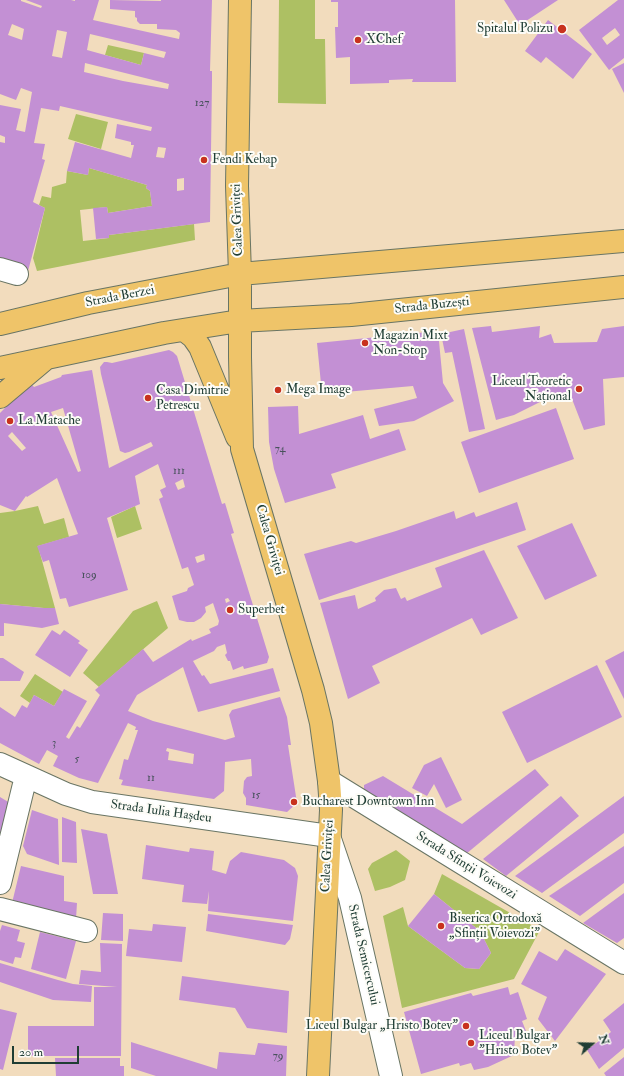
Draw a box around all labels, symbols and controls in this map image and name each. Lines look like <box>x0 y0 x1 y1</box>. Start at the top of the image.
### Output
place label: Spitalul Polizu <box>477 21 553 37</box>
marker: Spitalul Polizu <box>556 23 568 35</box>
place label: XChef <box>366 32 402 48</box>
marker: XChef <box>353 35 363 45</box>
house number: 127 <box>195 97 209 111</box>
place label: Fendi Kebap <box>212 152 277 168</box>
marker: Fendi Kebap <box>199 155 209 165</box>
street label: Calea Griviței <box>229 183 247 257</box>
street label: Strada Berzei <box>84 283 156 311</box>
street label: Strada Buzești <box>394 294 470 318</box>
place label: Magazin Mixt Non-Stop <box>373 328 448 359</box>
marker: Magazin Mixt Non-Stop <box>360 338 370 348</box>
place label: Liceul Teoretic Național <box>492 374 571 405</box>
place label: Mega Image <box>286 382 351 398</box>
place label: Casa Dimitrie Petrescu <box>156 383 229 414</box>
marker: Liceul Teoretic Național <box>574 384 584 394</box>
marker: Mega Image <box>273 385 283 395</box>
marker: Casa Dimitrie Petrescu <box>143 393 153 403</box>
place label: La Matache <box>18 413 80 429</box>
marker: La Matache <box>5 416 15 426</box>
house number: 74 <box>275 443 285 457</box>
house number: 111 <box>173 465 185 479</box>
street label: Calea Griviței <box>251 503 287 577</box>
house number: 109 <box>81 569 97 583</box>
place label: Superbet <box>238 602 285 618</box>
marker: Superbet <box>225 605 235 615</box>
house number: 3 <box>52 737 56 751</box>
house number: 5 <box>75 753 79 767</box>
house number: 11 <box>147 772 155 786</box>
house number: 15 <box>252 789 260 803</box>
place label: Bucharest Downtown Inn <box>302 794 434 810</box>
street label: Strada Iulia Hașdeu <box>109 797 213 827</box>
marker: Bucharest Downtown Inn <box>289 797 299 807</box>
street label: Calea Griviței <box>318 819 338 893</box>
street label: Strada Sfinții Voievozi <box>413 829 519 903</box>
street label: Strada Semicercului <box>344 903 382 1007</box>
place label: Biserica Ortodoxă „Sfinții Voievozi” <box>449 911 542 942</box>
marker: Biserica Ortodoxă „Sfinții Voievozi” <box>436 921 446 931</box>
place label: Liceul Bulgar „Hristo Botev” <box>306 1018 458 1034</box>
marker: Liceul Bulgar „Hristo Botev” <box>461 1021 471 1031</box>
north arrow <box>572 1024 612 1064</box>
place label: Liceul Bulgar "Hristo Botev" <box>479 1028 557 1059</box>
text: N <box>596 1033 612 1047</box>
scale bar <box>14 1038 81 1064</box>
marker: Liceul Bulgar "Hristo Botev" <box>466 1038 476 1048</box>
text: 20 m <box>19 1045 43 1060</box>
house number: 79 <box>273 1050 283 1064</box>

